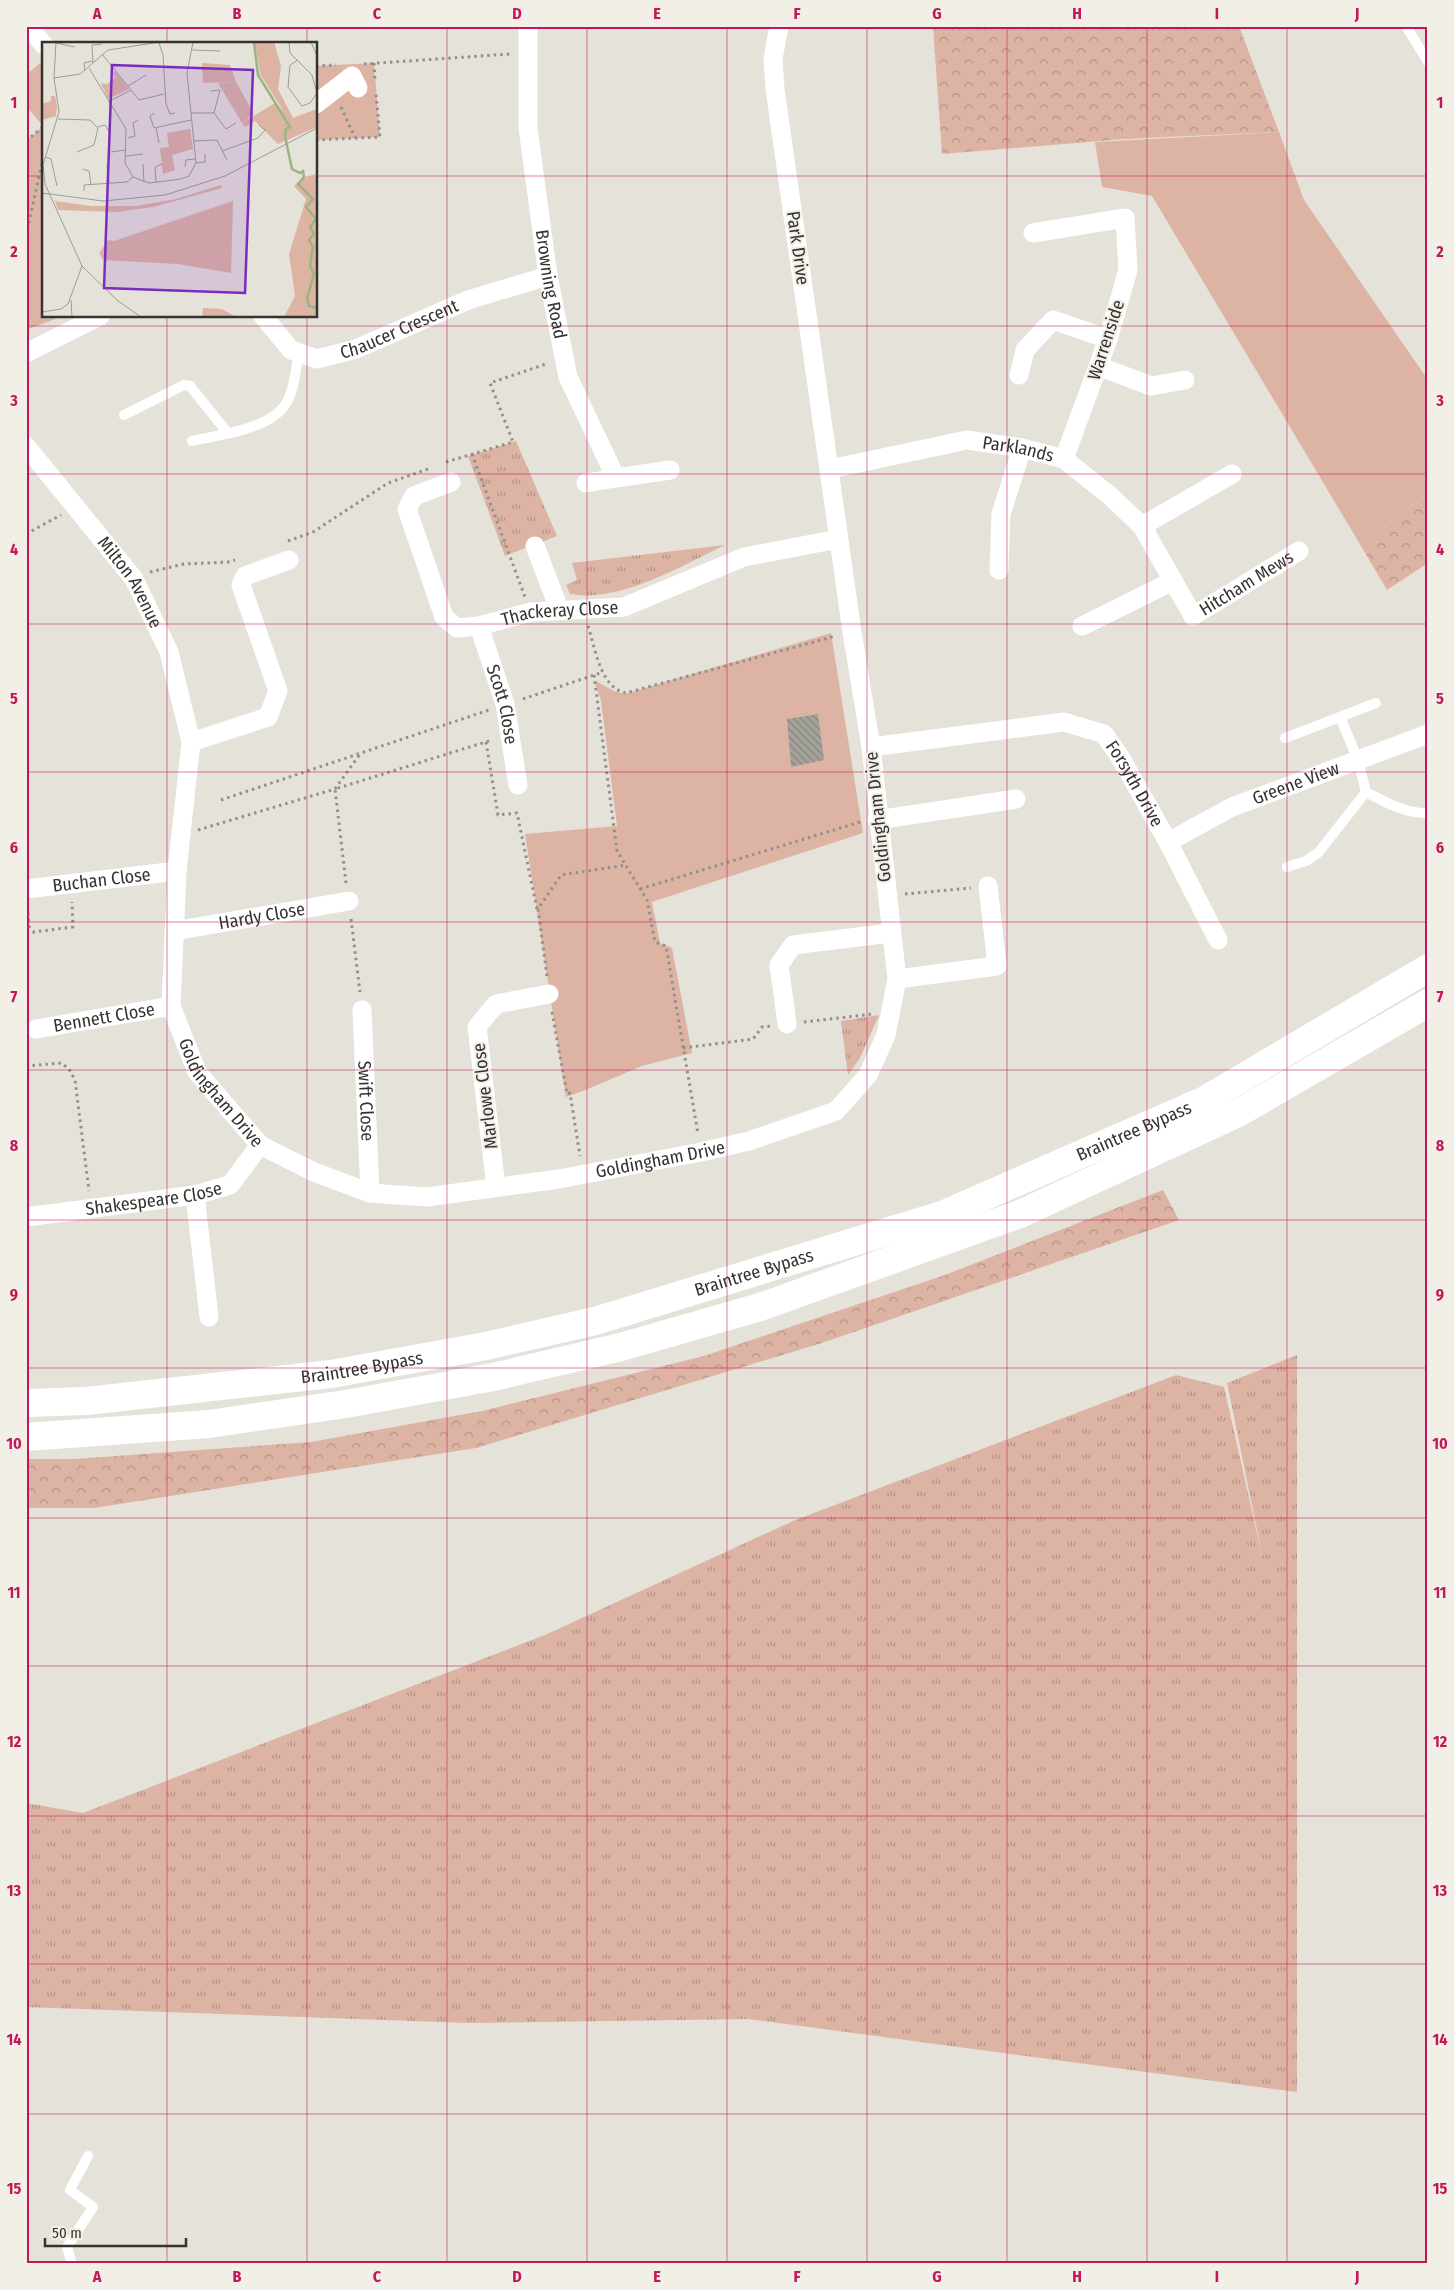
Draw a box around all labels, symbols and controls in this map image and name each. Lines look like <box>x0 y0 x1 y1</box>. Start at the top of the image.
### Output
text: A <box>92 4 102 23</box>
text: B <box>233 4 242 23</box>
text: C <box>373 4 382 23</box>
text: D <box>512 4 522 23</box>
text: E <box>653 4 661 23</box>
text: F <box>793 4 801 23</box>
text: G <box>932 4 942 23</box>
text: H <box>1072 4 1082 23</box>
text: I <box>1215 4 1219 23</box>
text: J <box>1354 4 1359 23</box>
inset map <box>42 42 318 318</box>
text: 1 <box>11 93 17 112</box>
text: 1 <box>1437 93 1443 112</box>
street label: Park Drive <box>782 210 814 286</box>
street label: Browning Road <box>531 228 571 341</box>
text: 2 <box>9 242 18 261</box>
text: 2 <box>1435 242 1444 261</box>
street label: Chaucer Crescent <box>338 295 462 364</box>
street label: Warrenside <box>1083 297 1129 383</box>
text: 3 <box>9 391 18 410</box>
text: 3 <box>1435 391 1444 410</box>
street label: Parklands <box>981 431 1057 467</box>
street label: Milton Avenue <box>93 532 167 632</box>
text: 4 <box>10 540 18 559</box>
text: 4 <box>1436 540 1444 559</box>
street label: Hitcham Mews <box>1195 546 1298 620</box>
street label: Thackeray Close <box>499 596 619 631</box>
street label: Scott Close <box>482 662 522 746</box>
text: 5 <box>10 689 18 708</box>
text: 5 <box>1436 689 1444 708</box>
street label: Forsyth Drive <box>1101 736 1168 831</box>
street label: Goldingham Drive <box>860 751 896 883</box>
street label: Greene View <box>1249 757 1342 809</box>
text: 6 <box>10 838 18 857</box>
text: 6 <box>1436 838 1444 857</box>
street label: Buchan Close <box>51 863 152 897</box>
street label: Hardy Close <box>217 898 307 934</box>
text: 7 <box>11 987 18 1006</box>
text: 7 <box>1437 987 1444 1006</box>
street label: Bennett Close <box>52 998 156 1037</box>
street label: Goldingham Drive <box>174 1035 268 1152</box>
street label: Marlowe Close <box>468 1042 502 1150</box>
street label: Swift Close <box>353 1060 379 1142</box>
street label: Braintree Bypass <box>1073 1096 1195 1166</box>
text: 8 <box>10 1136 19 1155</box>
street label: Goldingham Drive <box>594 1136 727 1183</box>
text: 8 <box>1436 1136 1445 1155</box>
street label: Shakespeare Close <box>84 1177 225 1220</box>
street label: Braintree Bypass <box>692 1244 816 1301</box>
text: 9 <box>10 1285 18 1304</box>
text: 9 <box>1436 1285 1444 1304</box>
street label: Braintree Bypass <box>300 1347 425 1388</box>
text: 10 <box>6 1434 22 1453</box>
text: 10 <box>1432 1434 1448 1453</box>
text: 11 <box>7 1583 21 1602</box>
text: 11 <box>1433 1583 1447 1602</box>
text: 12 <box>7 1732 22 1751</box>
text: 12 <box>1433 1732 1448 1751</box>
text: 13 <box>7 1881 22 1900</box>
text: 13 <box>1433 1881 1448 1900</box>
text: 14 <box>7 2030 22 2049</box>
text: 14 <box>1433 2030 1448 2049</box>
text: 15 <box>7 2179 21 2198</box>
text: 15 <box>1433 2179 1447 2198</box>
scale bar <box>45 2215 186 2247</box>
text: 50 m <box>52 2224 82 2242</box>
text: A <box>92 2267 102 2286</box>
text: B <box>233 2267 242 2286</box>
text: C <box>373 2267 382 2286</box>
text: D <box>512 2267 522 2286</box>
text: E <box>653 2267 661 2286</box>
text: F <box>793 2267 801 2286</box>
text: G <box>932 2267 942 2286</box>
text: H <box>1072 2267 1082 2286</box>
text: I <box>1215 2267 1219 2286</box>
text: J <box>1354 2267 1359 2286</box>

